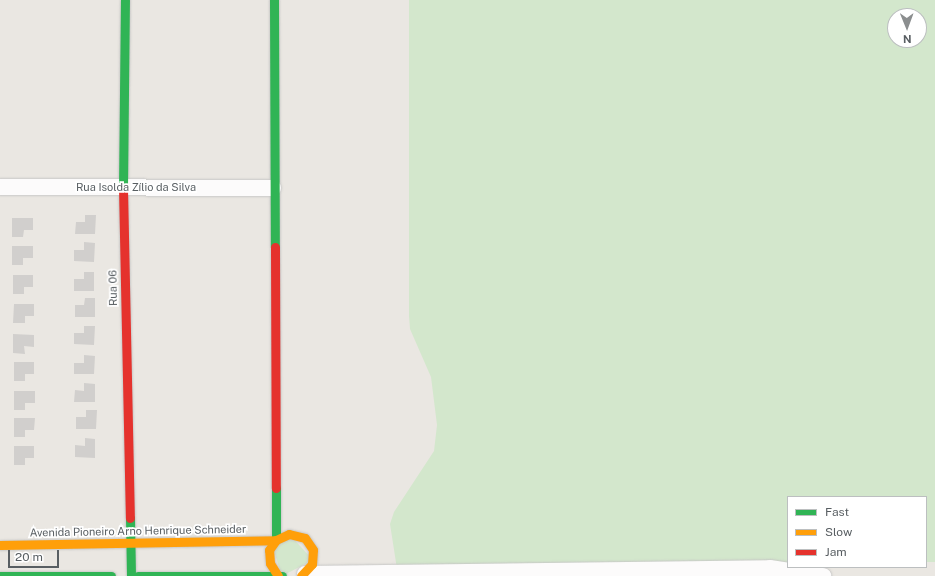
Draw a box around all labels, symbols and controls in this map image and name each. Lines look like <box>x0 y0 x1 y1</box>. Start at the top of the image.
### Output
north arrow <box>887 8 927 48</box>
text: N <box>903 33 912 45</box>
street label: Rua Isolda Zílio da Silva <box>76 180 196 194</box>
street label: Rua 06 <box>106 270 120 306</box>
legend <box>787 496 927 568</box>
text: Fast <box>825 505 849 519</box>
street label: Avenida Pioneiro Arno Henrique Schneider <box>30 523 246 539</box>
text: Slow <box>825 525 852 539</box>
scale bar <box>10 542 61 568</box>
text: Jam <box>825 545 847 559</box>
text: 20 m <box>15 550 43 564</box>

